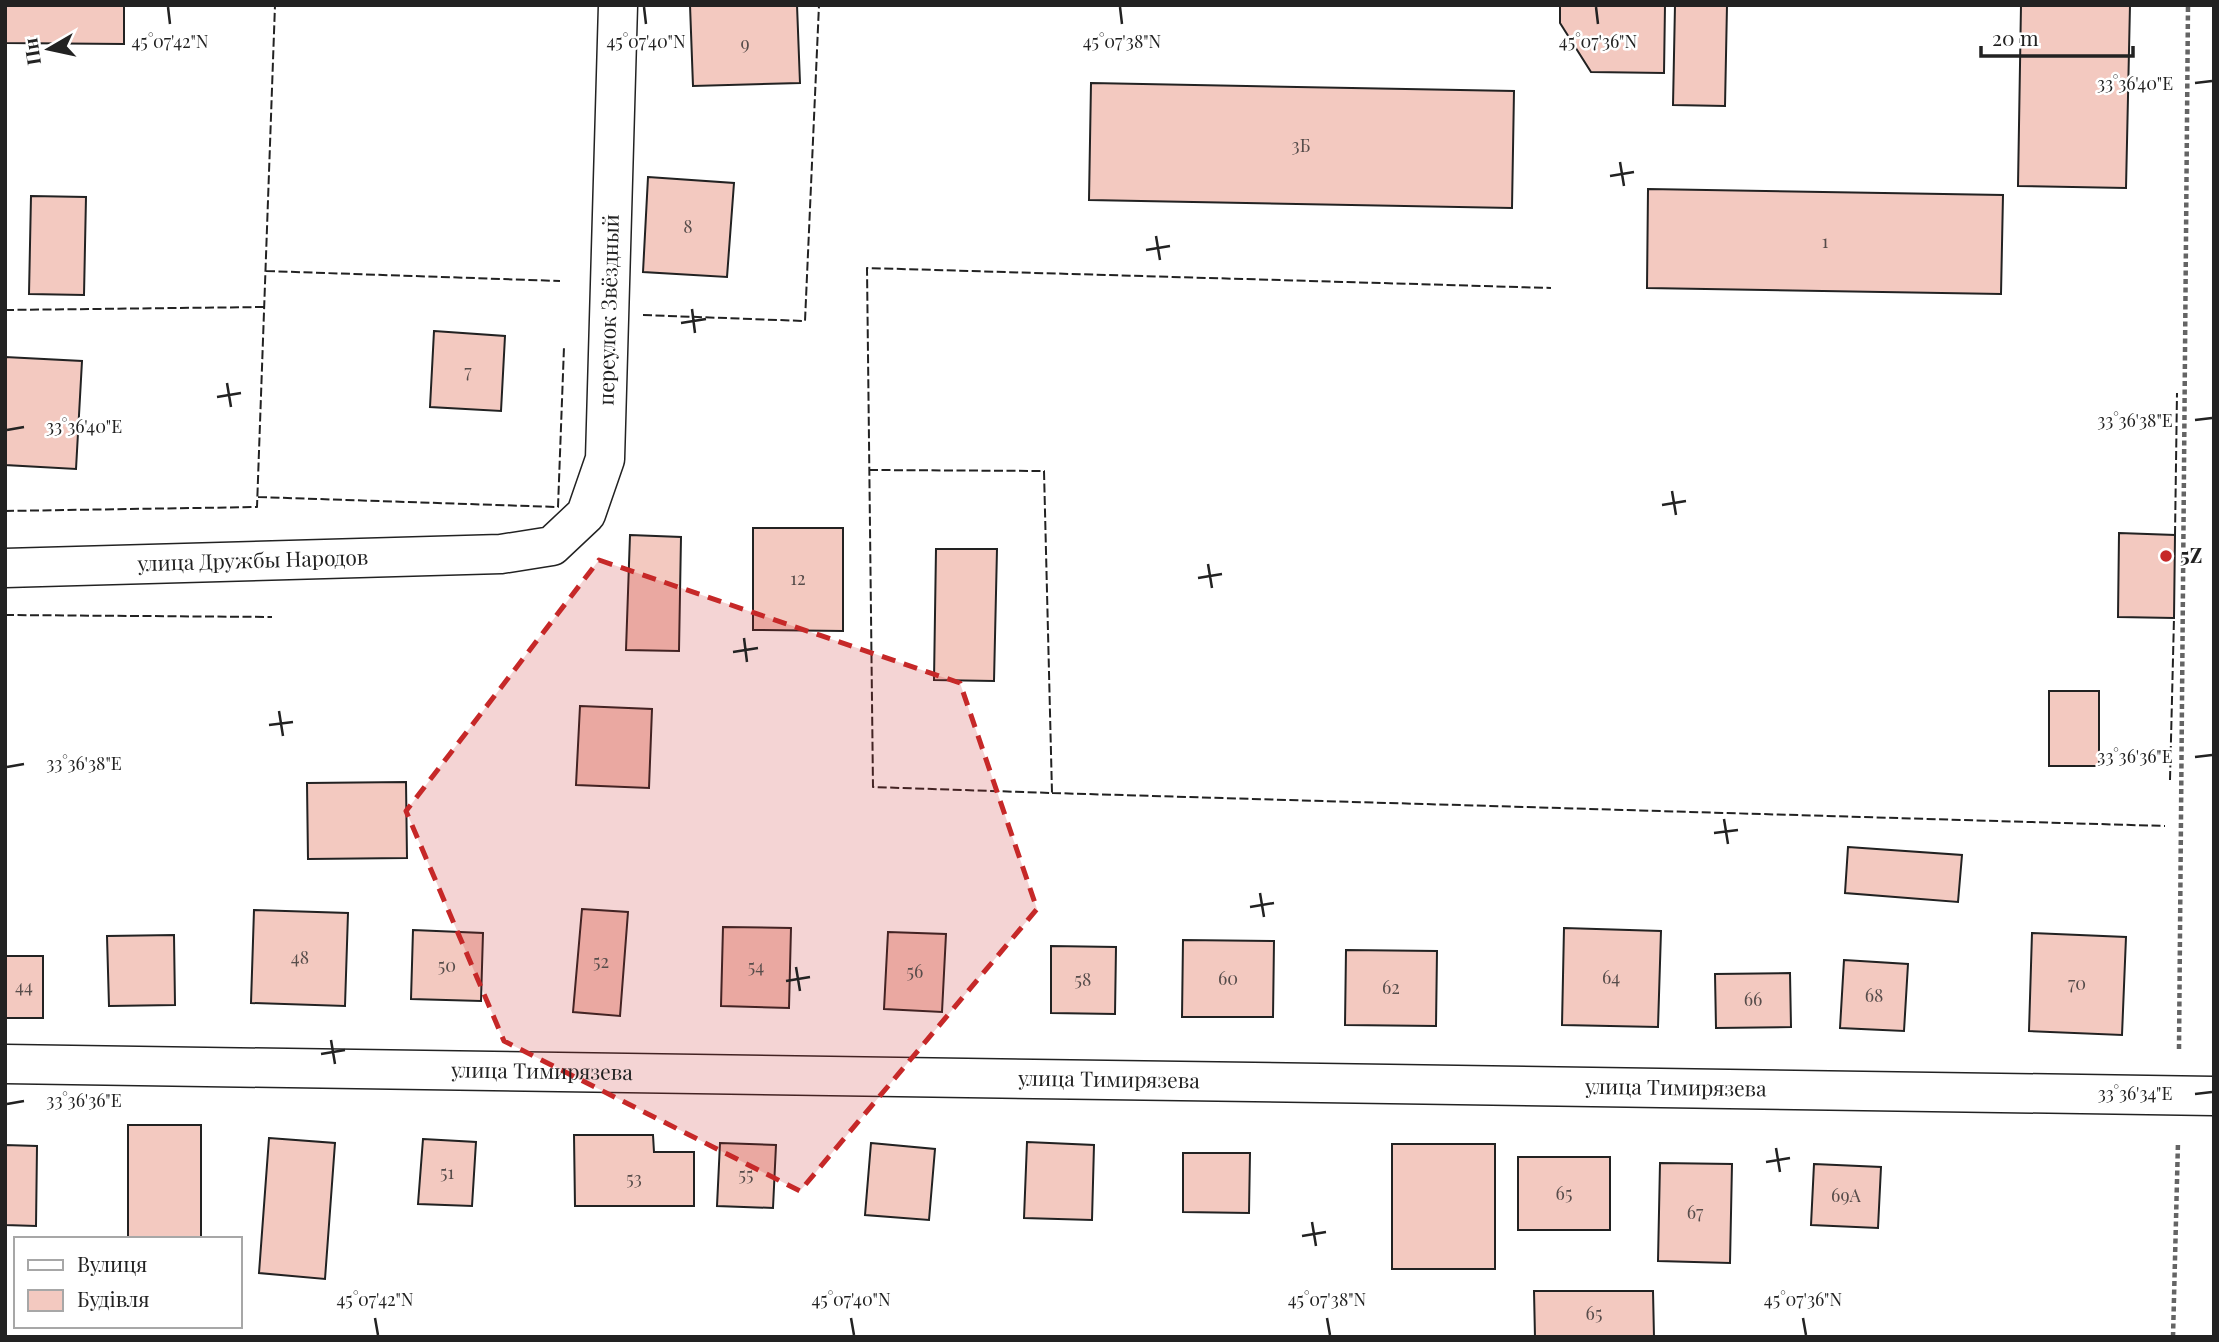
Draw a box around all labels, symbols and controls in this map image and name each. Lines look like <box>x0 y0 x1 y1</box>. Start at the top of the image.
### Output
north arrow <box>14 14 84 84</box>
scale bar <box>1981 14 2133 58</box>
text: 20 m <box>1992 23 2039 51</box>
text: 45°07'42"N <box>131 29 209 53</box>
text: 45°07'40"N <box>606 29 686 53</box>
text: 45°07'38"N <box>1083 29 1162 53</box>
text: 45°07'36"N <box>1559 29 1637 53</box>
house number: 9 <box>740 31 750 55</box>
text: Пн <box>16 36 46 67</box>
text: 33°36'40"E <box>2097 71 2173 95</box>
house number: 3Б <box>1292 133 1310 157</box>
street label: переулок Звёздный <box>591 214 624 406</box>
house number: 8 <box>683 214 693 238</box>
house number: 1 <box>1822 229 1829 253</box>
house number: 7 <box>464 359 472 383</box>
text: 33°36'38"E <box>2097 408 2173 432</box>
text: 33°36'40"E <box>46 414 122 438</box>
place label: 5Z <box>2180 540 2202 568</box>
street label: улица Дружбы Народов <box>136 542 369 576</box>
marker: 5Z <box>2158 548 2174 564</box>
house number: 12 <box>790 566 806 590</box>
text: 33°36'36"E <box>2097 744 2173 768</box>
text: 33°36'38"E <box>46 751 122 775</box>
house number: 48 <box>291 945 309 969</box>
house number: 52 <box>593 949 609 973</box>
house number: 50 <box>438 953 456 977</box>
house number: 54 <box>748 954 764 978</box>
house number: 56 <box>907 959 923 983</box>
house number: 64 <box>1602 965 1620 989</box>
house number: 60 <box>1218 966 1238 990</box>
house number: 58 <box>1075 967 1091 991</box>
house number: 70 <box>2068 971 2086 995</box>
house number: 44 <box>15 974 33 998</box>
house number: 62 <box>1382 975 1400 999</box>
house number: 68 <box>1865 983 1883 1007</box>
house number: 66 <box>1744 987 1762 1011</box>
street label: улица Тимирязева <box>450 1054 634 1085</box>
street label: улица Тимирязева <box>1017 1063 1200 1093</box>
street label: улица Тимирязева <box>1584 1071 1767 1102</box>
text: 33°36'34"E <box>2098 1081 2172 1105</box>
text: 33°36'36"E <box>46 1088 122 1112</box>
house number: 51 <box>440 1160 454 1184</box>
house number: 55 <box>739 1162 753 1186</box>
house number: 53 <box>626 1166 642 1190</box>
house number: 65 <box>1556 1181 1572 1205</box>
house number: 69А <box>1831 1183 1862 1207</box>
house number: 67 <box>1687 1200 1704 1224</box>
legend <box>14 1237 242 1328</box>
text: Вулиця <box>77 1249 147 1277</box>
text: Будівля <box>77 1284 150 1312</box>
text: 45°07'42"N <box>336 1287 414 1311</box>
text: 45°07'40"N <box>811 1287 891 1311</box>
text: 45°07'38"N <box>1288 1287 1367 1311</box>
text: 45°07'36"N <box>1764 1287 1842 1311</box>
house number: 65 <box>1586 1301 1602 1325</box>

